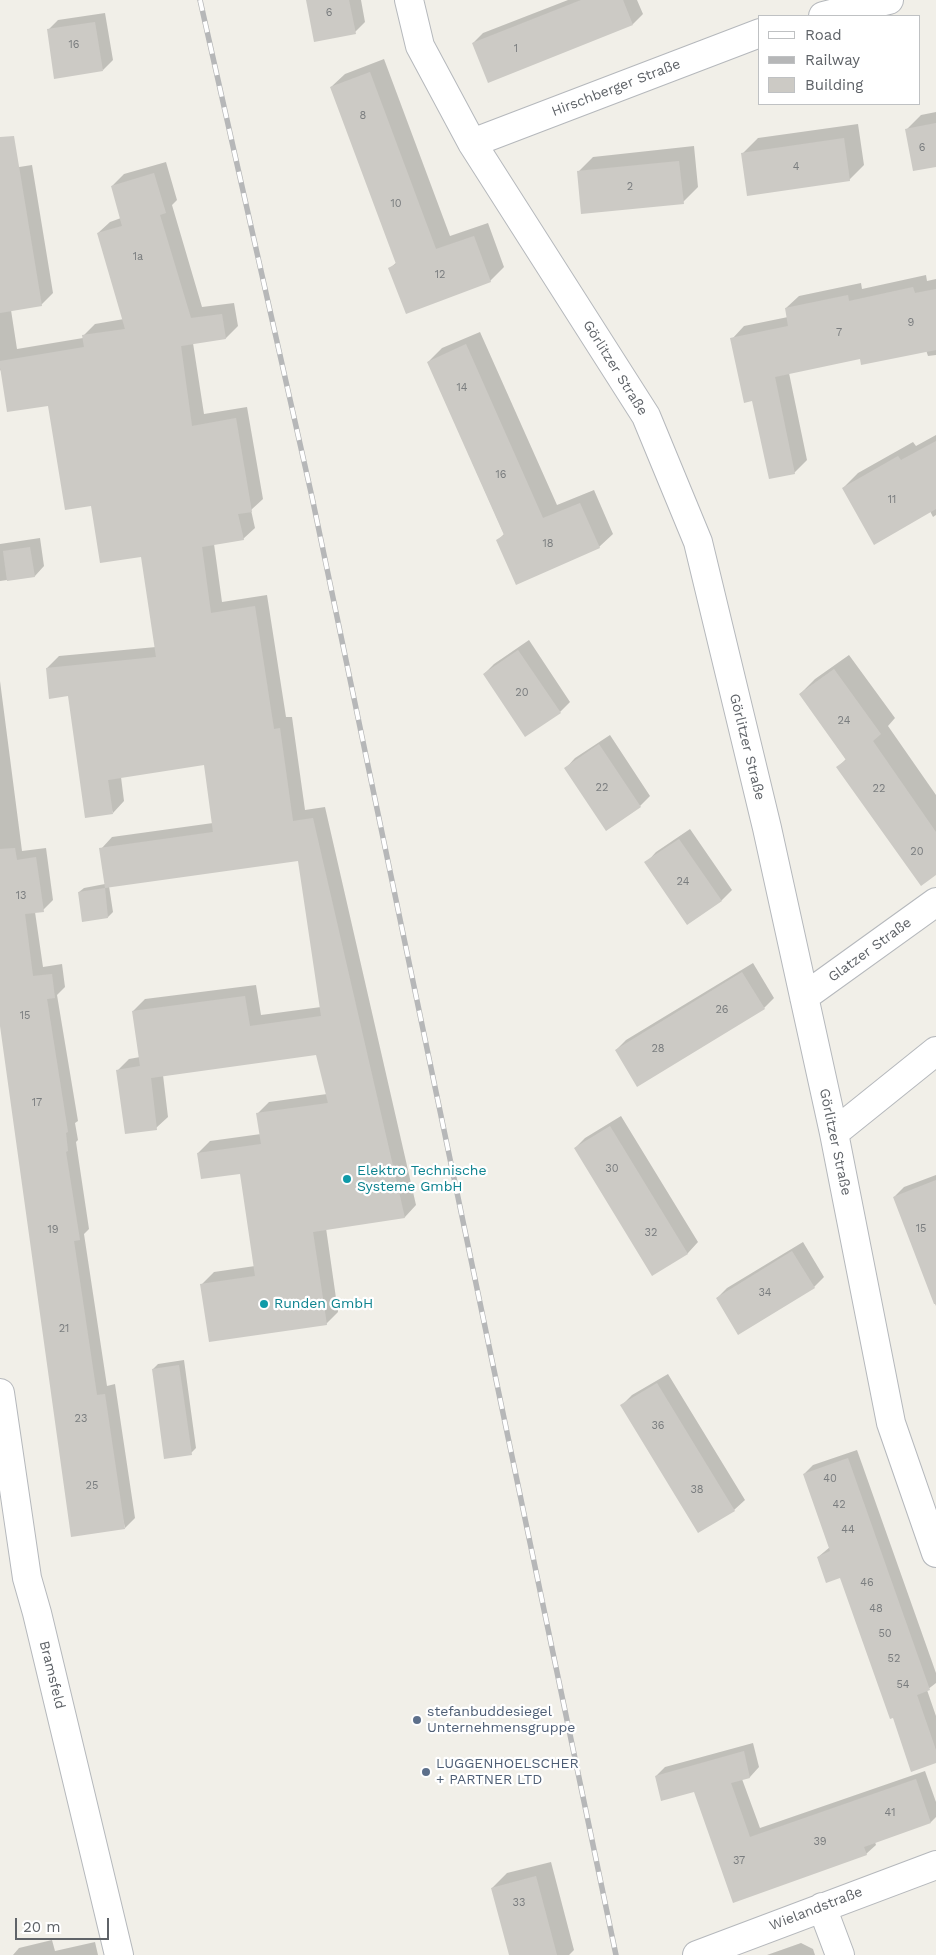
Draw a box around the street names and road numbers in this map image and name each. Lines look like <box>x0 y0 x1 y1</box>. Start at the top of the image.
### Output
street label: Hirschberger Straße <box>549 56 683 120</box>
street label: Görlitzer Straße <box>579 317 651 419</box>
street label: Görlitzer Straße <box>726 692 768 802</box>
street label: Glatzer Straße <box>825 914 915 986</box>
street label: Görlitzer Straße <box>815 1087 855 1197</box>
street label: Bramsfeld <box>35 1639 69 1711</box>
street label: Wielandstraße <box>767 1884 865 1934</box>

